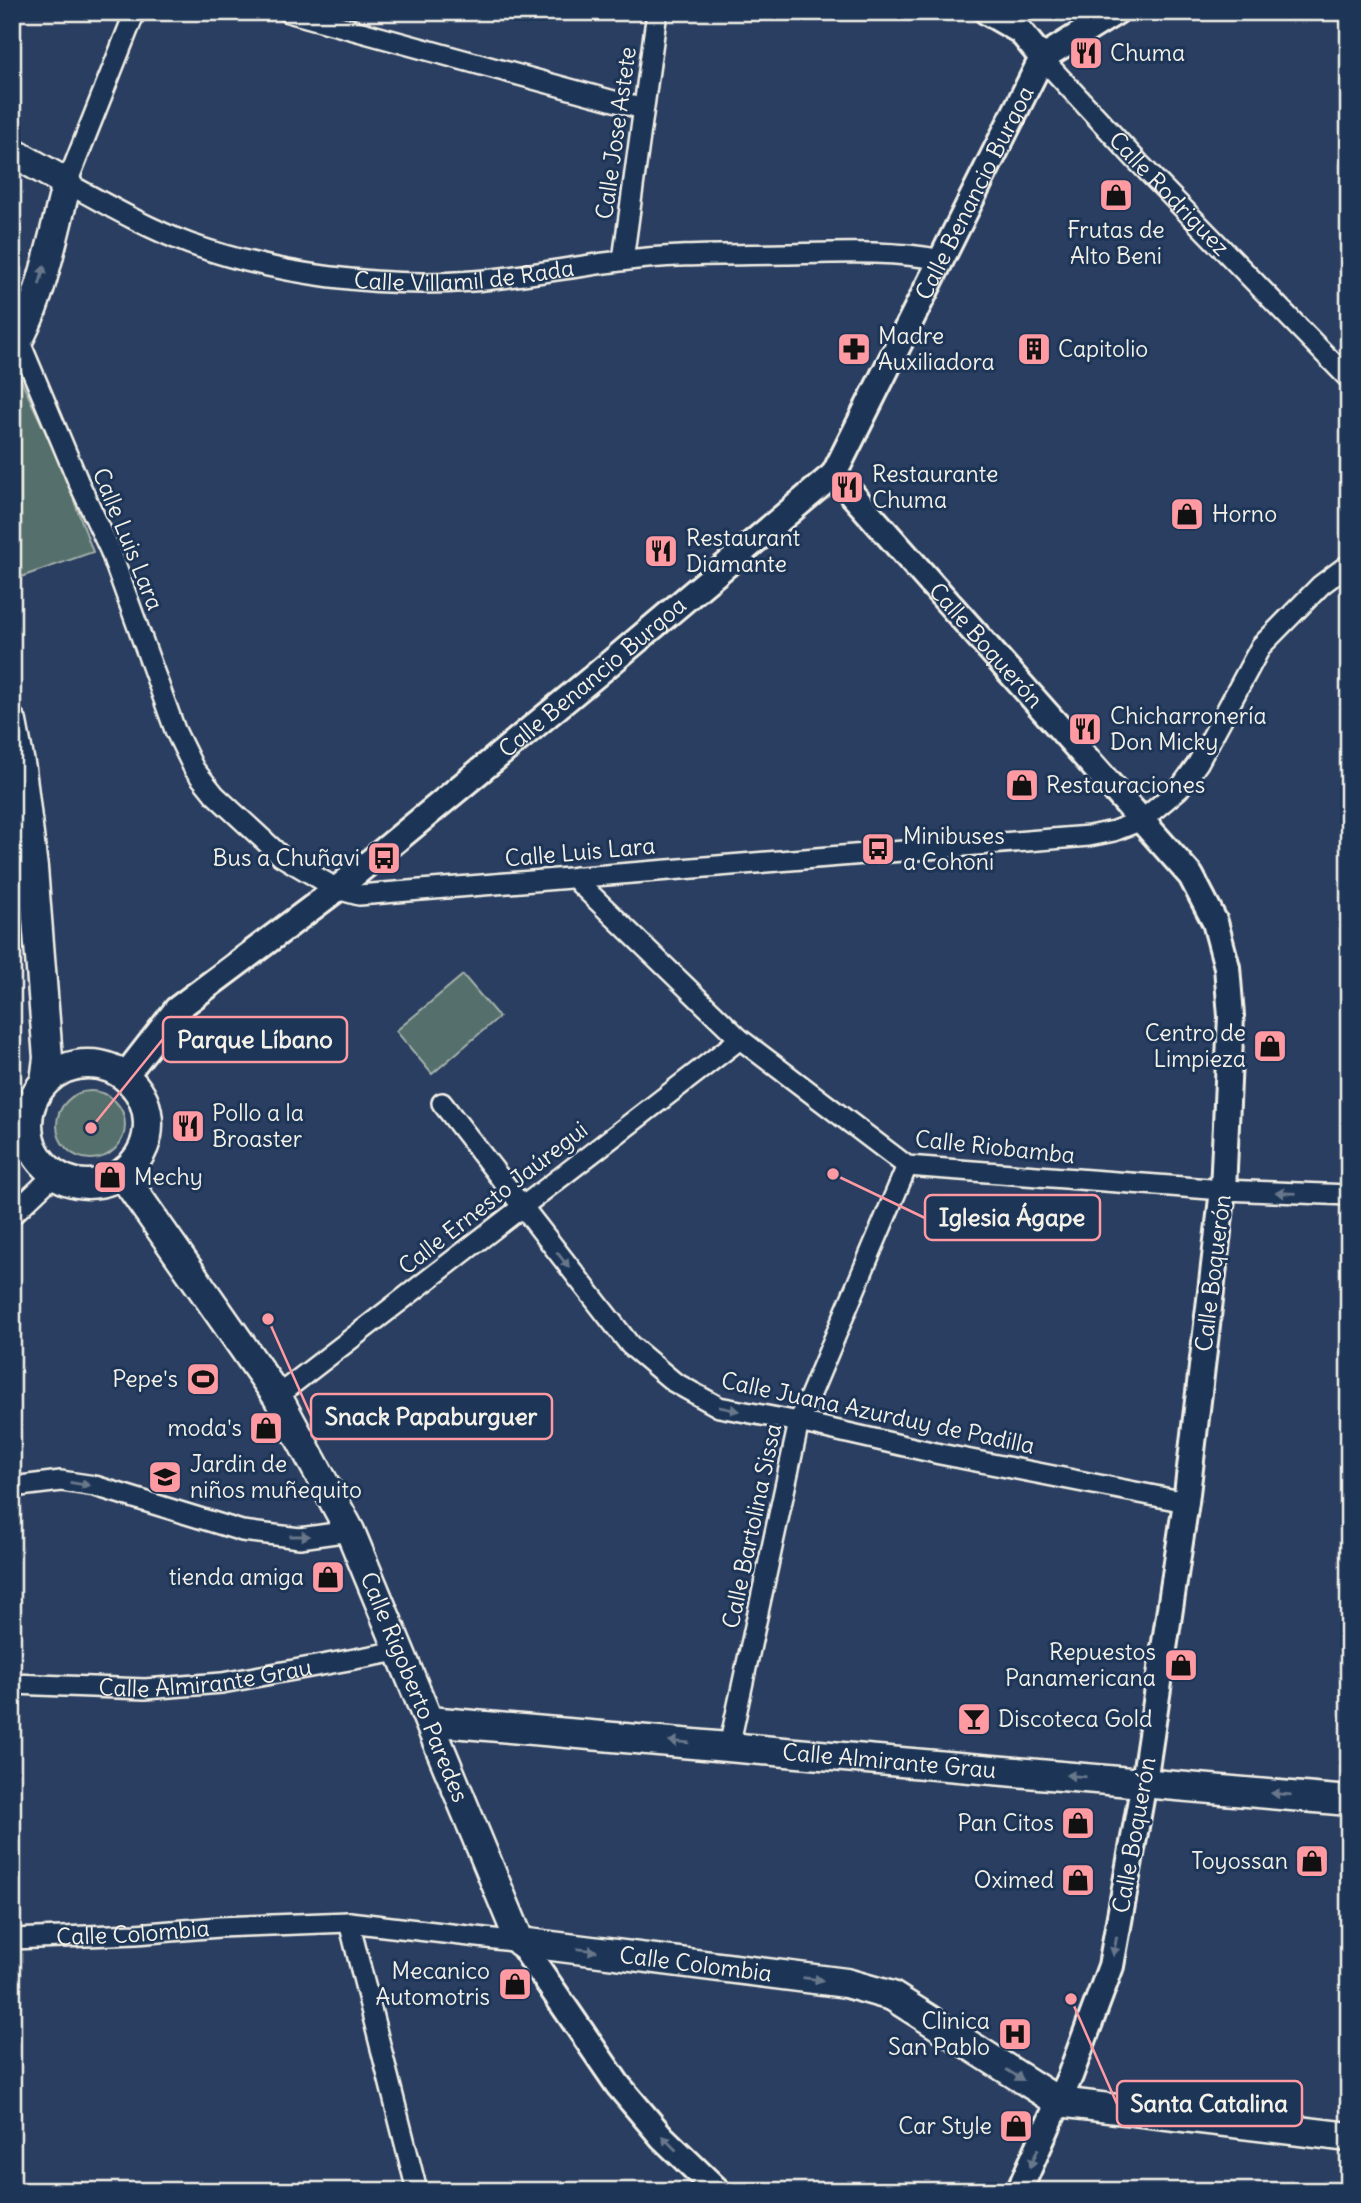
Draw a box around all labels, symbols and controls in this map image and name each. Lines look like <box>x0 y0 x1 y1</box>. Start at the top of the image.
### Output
restaurant icon: Chuma <box>1067 34 1105 72</box>
place label: Chuma <box>1110 38 1185 67</box>
street label: Calle Jose Astete <box>589 45 642 221</box>
street label: Calle Benancio Burgoa <box>908 81 1040 304</box>
street label: Calle Rodriguez <box>1103 125 1236 261</box>
shop icon: Frutas de Alto Beni <box>1097 176 1135 214</box>
place label: Frutas de Alto Beni <box>1067 215 1165 270</box>
street label: Calle Villamil de Rada <box>353 253 576 297</box>
one-way arrow <box>37 264 48 286</box>
place label: Madre Auxiliadora <box>878 321 995 376</box>
pharmacy icon: Madre Auxiliadora <box>835 330 873 368</box>
building icon: Capitolio <box>1015 330 1053 368</box>
place label: Capitolio <box>1058 334 1148 363</box>
place label: Restaurante Chuma <box>872 459 998 514</box>
street label: Calle Luis Lara <box>87 463 170 614</box>
restaurant icon: Restaurante Chuma <box>828 468 866 506</box>
shop icon: Horno <box>1168 495 1206 533</box>
place label: Horno <box>1212 499 1277 528</box>
place label: Restaurant Diamante <box>686 523 801 578</box>
restaurant icon: Restaurant Diamante <box>642 532 680 570</box>
street label: Calle Boquerón <box>923 576 1050 714</box>
street label: Calle Benancio Burgoa <box>492 590 692 763</box>
place label: Chicharronería Don Micky <box>1110 701 1267 756</box>
restaurant icon: Chicharronería Don Micky <box>1066 710 1104 748</box>
shop icon: Restauraciones <box>1003 766 1041 804</box>
place label: Restauraciones <box>1046 770 1205 799</box>
place label: Minibuses a Cohoni <box>903 821 1005 876</box>
street label: Calle Luis Lara <box>504 830 656 873</box>
bus stop icon: Minibuses a Cohoni <box>859 830 897 868</box>
bus stop icon: Bus a Chuñavi <box>365 839 403 877</box>
place label: Bus a Chuñavi <box>212 843 360 872</box>
callout: Parque Líbano <box>163 1017 347 1062</box>
place label: Centro de Limpieza <box>1145 1018 1246 1073</box>
text: Parque Líbano <box>177 1024 333 1054</box>
shop icon: Centro de Limpieza <box>1251 1027 1289 1065</box>
place label: Pollo a la Broaster <box>212 1098 304 1153</box>
restaurant icon: Pollo a la Broaster <box>169 1107 207 1145</box>
street label: Calle Ernesto Jaúregui <box>392 1115 593 1280</box>
street label: Calle Riobamba <box>914 1124 1077 1169</box>
shop icon: Mechy <box>91 1158 129 1196</box>
place label: Mechy <box>134 1162 203 1191</box>
one-way arrow <box>1275 1187 1297 1198</box>
street label: Calle Boquerón <box>1188 1193 1237 1353</box>
callout: Iglesia Ágape <box>925 1195 1100 1240</box>
text: Iglesia Ágape <box>939 1202 1085 1232</box>
one-way arrow <box>556 1251 571 1269</box>
sports icon: Pepe's <box>184 1360 222 1398</box>
place label: Pepe's <box>112 1364 178 1393</box>
street label: Calle Juana Azurduy de Padilla <box>719 1365 1037 1460</box>
callout: Snack Papaburguer <box>311 1394 552 1439</box>
text: Snack Papaburguer <box>325 1401 538 1431</box>
one-way arrow <box>718 1404 740 1415</box>
shop icon: moda's <box>247 1409 285 1447</box>
place label: moda's <box>167 1413 242 1442</box>
street label: Calle Bartolina Sissa <box>716 1421 787 1631</box>
place label: Jardin de niños muñequito <box>190 1449 362 1504</box>
school or university icon: Jardin de niños muñequito <box>146 1458 184 1496</box>
one-way arrow <box>69 1479 91 1490</box>
one-way arrow <box>289 1530 311 1542</box>
shop icon: tienda amiga <box>309 1558 347 1596</box>
place label: tienda amiga <box>169 1562 304 1591</box>
street label: Calle Rigoberto Paredes <box>354 1567 475 1806</box>
place label: Repuestos Panamericana <box>1005 1637 1156 1692</box>
shop icon: Repuestos Panamericana <box>1162 1646 1200 1684</box>
street label: Calle Almirante Grau <box>98 1652 314 1703</box>
bar icon: Discoteca Gold <box>955 1700 993 1738</box>
place label: Discoteca Gold <box>998 1704 1152 1733</box>
one-way arrow <box>668 1736 690 1747</box>
street label: Calle Almirante Grau <box>781 1737 997 1784</box>
street label: Calle Boquerón <box>1106 1755 1162 1915</box>
one-way arrow <box>1065 1770 1087 1781</box>
one-way arrow <box>1270 1789 1292 1800</box>
shop icon: Pan Citos <box>1059 1804 1097 1842</box>
place label: Pan Citos <box>957 1808 1054 1837</box>
shop icon: Toyossan <box>1293 1842 1331 1880</box>
place label: Toyossan <box>1191 1846 1288 1875</box>
shop icon: Oximed <box>1059 1861 1097 1899</box>
place label: Oximed <box>974 1865 1054 1894</box>
street label: Calle Colombia <box>56 1913 211 1951</box>
one-way arrow <box>1109 1935 1120 1957</box>
street label: Calle Colombia <box>618 1940 774 1988</box>
one-way arrow <box>576 1945 598 1956</box>
place label: Mecanico Automotris <box>375 1956 490 2011</box>
shop icon: Mecanico Automotris <box>496 1965 534 2003</box>
one-way arrow <box>802 1973 824 1984</box>
place label: Clinica San Pablo <box>888 2006 990 2061</box>
hospital icon: Clinica San Pablo <box>996 2015 1034 2053</box>
one-way arrow <box>1006 2069 1025 2082</box>
callout: Santa Catalina <box>1117 2081 1302 2126</box>
text: Santa Catalina <box>1130 2088 1288 2118</box>
shop icon: Car Style <box>997 2107 1035 2145</box>
place label: Car Style <box>898 2111 992 2140</box>
one-way arrow <box>660 2135 677 2152</box>
one-way arrow <box>1028 2147 1039 2168</box>

